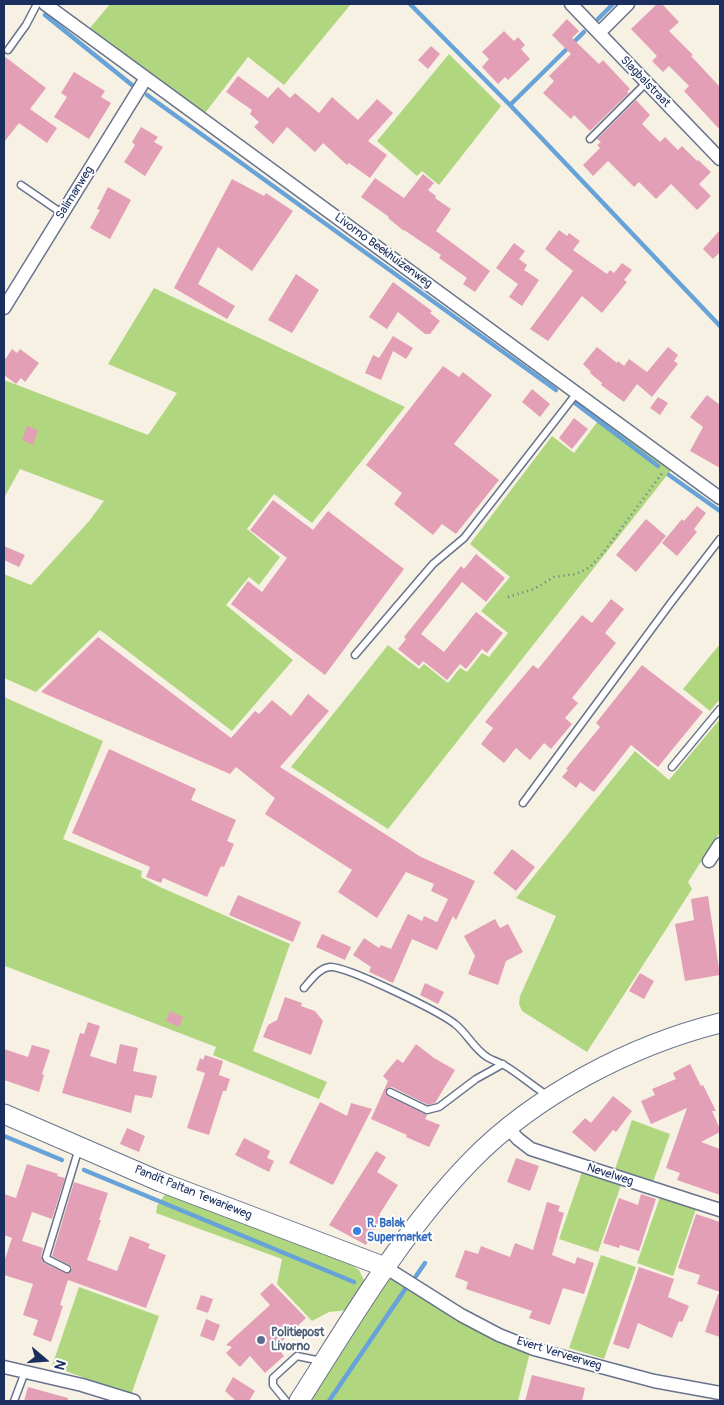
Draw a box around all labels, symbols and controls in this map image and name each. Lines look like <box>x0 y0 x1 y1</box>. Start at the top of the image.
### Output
street label: Slagbalstraat <box>617 53 673 111</box>
street label: Salimanweg <box>53 164 97 222</box>
street label: Livorno Beekhuizenweg <box>331 211 435 291</box>
street label: Nevelweg <box>585 1161 635 1189</box>
street label: Pandit Paltan Tewarieweg <box>132 1163 254 1223</box>
place label: R. Balak Supermarket <box>367 1217 432 1245</box>
marker: R. Balak Supermarket <box>351 1225 363 1237</box>
place label: Politiepost Livorno <box>271 1326 324 1354</box>
marker: Politiepost Livorno <box>255 1334 267 1346</box>
street label: Evert Verveerweg <box>515 1334 603 1374</box>
north arrow <box>20 1335 70 1385</box>
text: N <box>50 1358 69 1372</box>

